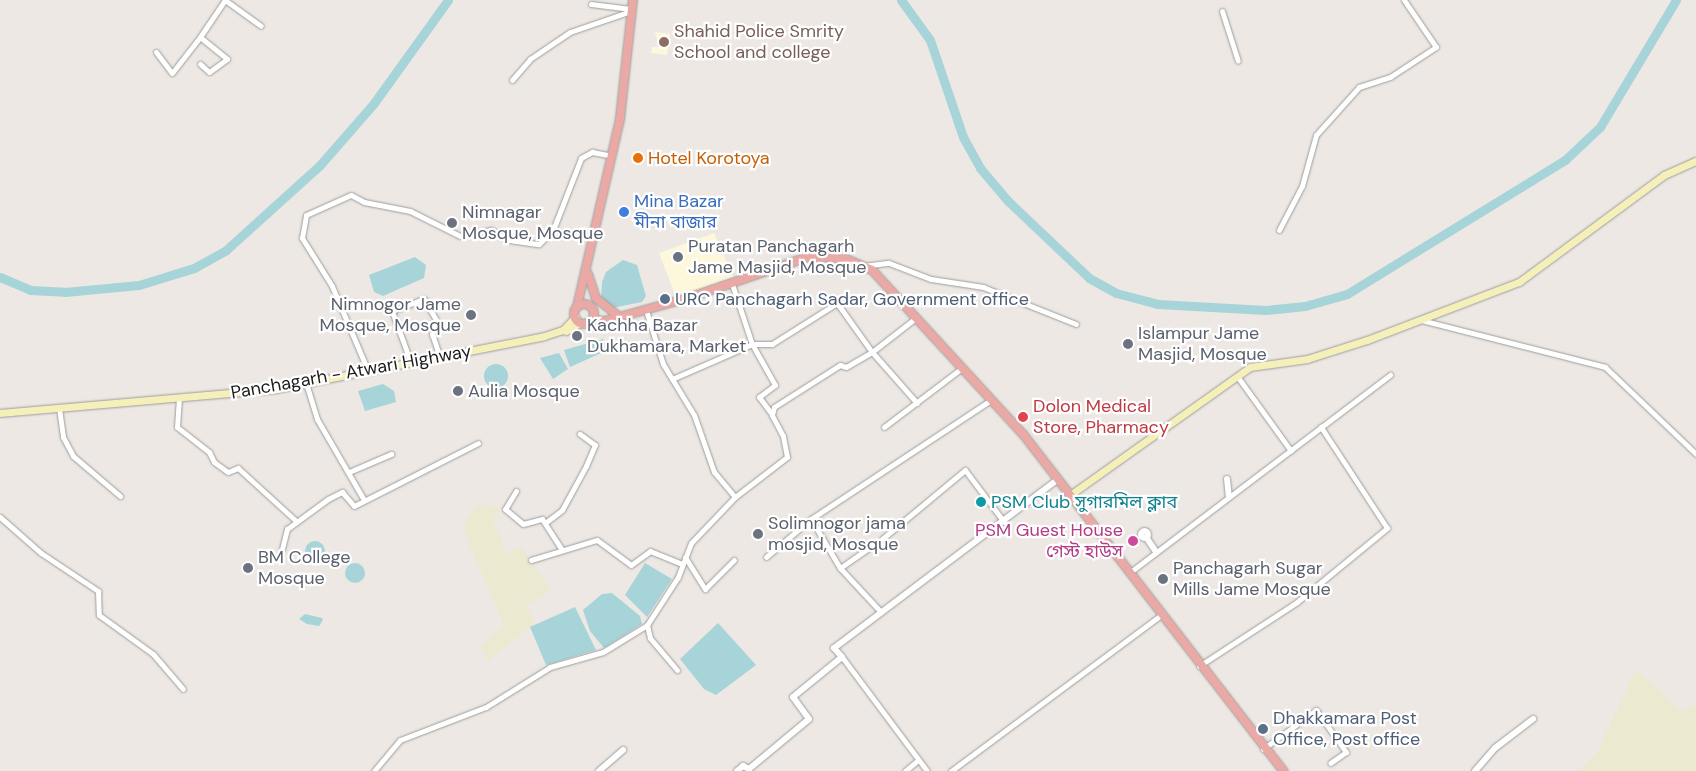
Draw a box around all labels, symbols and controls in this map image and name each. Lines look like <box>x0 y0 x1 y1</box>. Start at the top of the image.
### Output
place label: Shahid Police Smrity School and college <box>674 21 844 64</box>
marker: Shahid Police Smrity School and college <box>658 36 670 48</box>
place label: Hotel Korotoya <box>648 147 770 169</box>
marker: Hotel Korotoya <box>632 152 644 164</box>
place label: Mina Bazar মীনা বাজার <box>634 191 724 233</box>
place label: Nimnagar Mosque, Mosque <box>462 202 603 244</box>
marker: Mina Bazar মীনা বাজার <box>618 206 630 218</box>
marker: Nimnagar Mosque, Mosque <box>446 217 458 229</box>
place label: Puratan Panchagarh Jame Masjid, Mosque <box>688 236 867 278</box>
marker: Puratan Panchagarh Jame Masjid, Mosque <box>672 251 684 263</box>
place label: URC Panchagarh Sadar, Government office <box>675 288 1029 310</box>
marker: URC Panchagarh Sadar, Government office <box>659 293 671 305</box>
place label: Nimnogor Jame Mosque, Mosque <box>320 294 461 336</box>
marker: Nimnogor Jame Mosque, Mosque <box>465 309 477 321</box>
place label: Kachha Bazar Dukhamara, Market <box>587 315 746 358</box>
place label: Islampur Jame Masjid, Mosque <box>1138 323 1267 366</box>
marker: Kachha Bazar Dukhamara, Market <box>571 330 583 342</box>
marker: Islampur Jame Masjid, Mosque <box>1122 338 1134 350</box>
street label: Panchagarh - Atwari Highway <box>229 340 473 404</box>
place label: Aulia Mosque <box>468 380 580 402</box>
marker: Aulia Mosque <box>452 385 464 397</box>
place label: Dolon Medical Store, Pharmacy <box>1033 396 1169 438</box>
marker: Dolon Medical Store, Pharmacy <box>1017 411 1029 423</box>
place label: PSM Club সুগারমিল ক্লাব <box>991 491 1177 513</box>
marker: PSM Club সুগারমিল ক্লাব <box>975 496 987 508</box>
place label: Solimnogor jama mosjid, Mosque <box>768 513 906 556</box>
place label: PSM Guest House গেস্ট হাউস <box>975 520 1123 562</box>
marker: Solimnogor jama mosjid, Mosque <box>752 528 764 540</box>
marker: PSM Guest House গেস্ট হাউস <box>1127 535 1139 547</box>
place label: BM College Mosque <box>258 547 350 590</box>
place label: Panchagarh Sugar Mills Jame Mosque <box>1173 558 1331 600</box>
marker: BM College Mosque <box>242 562 254 574</box>
marker: Panchagarh Sugar Mills Jame Mosque <box>1157 573 1169 585</box>
place label: Dhakkamara Post Office, Post office <box>1273 708 1420 751</box>
marker: Dhakkamara Post Office, Post office <box>1257 723 1269 735</box>

